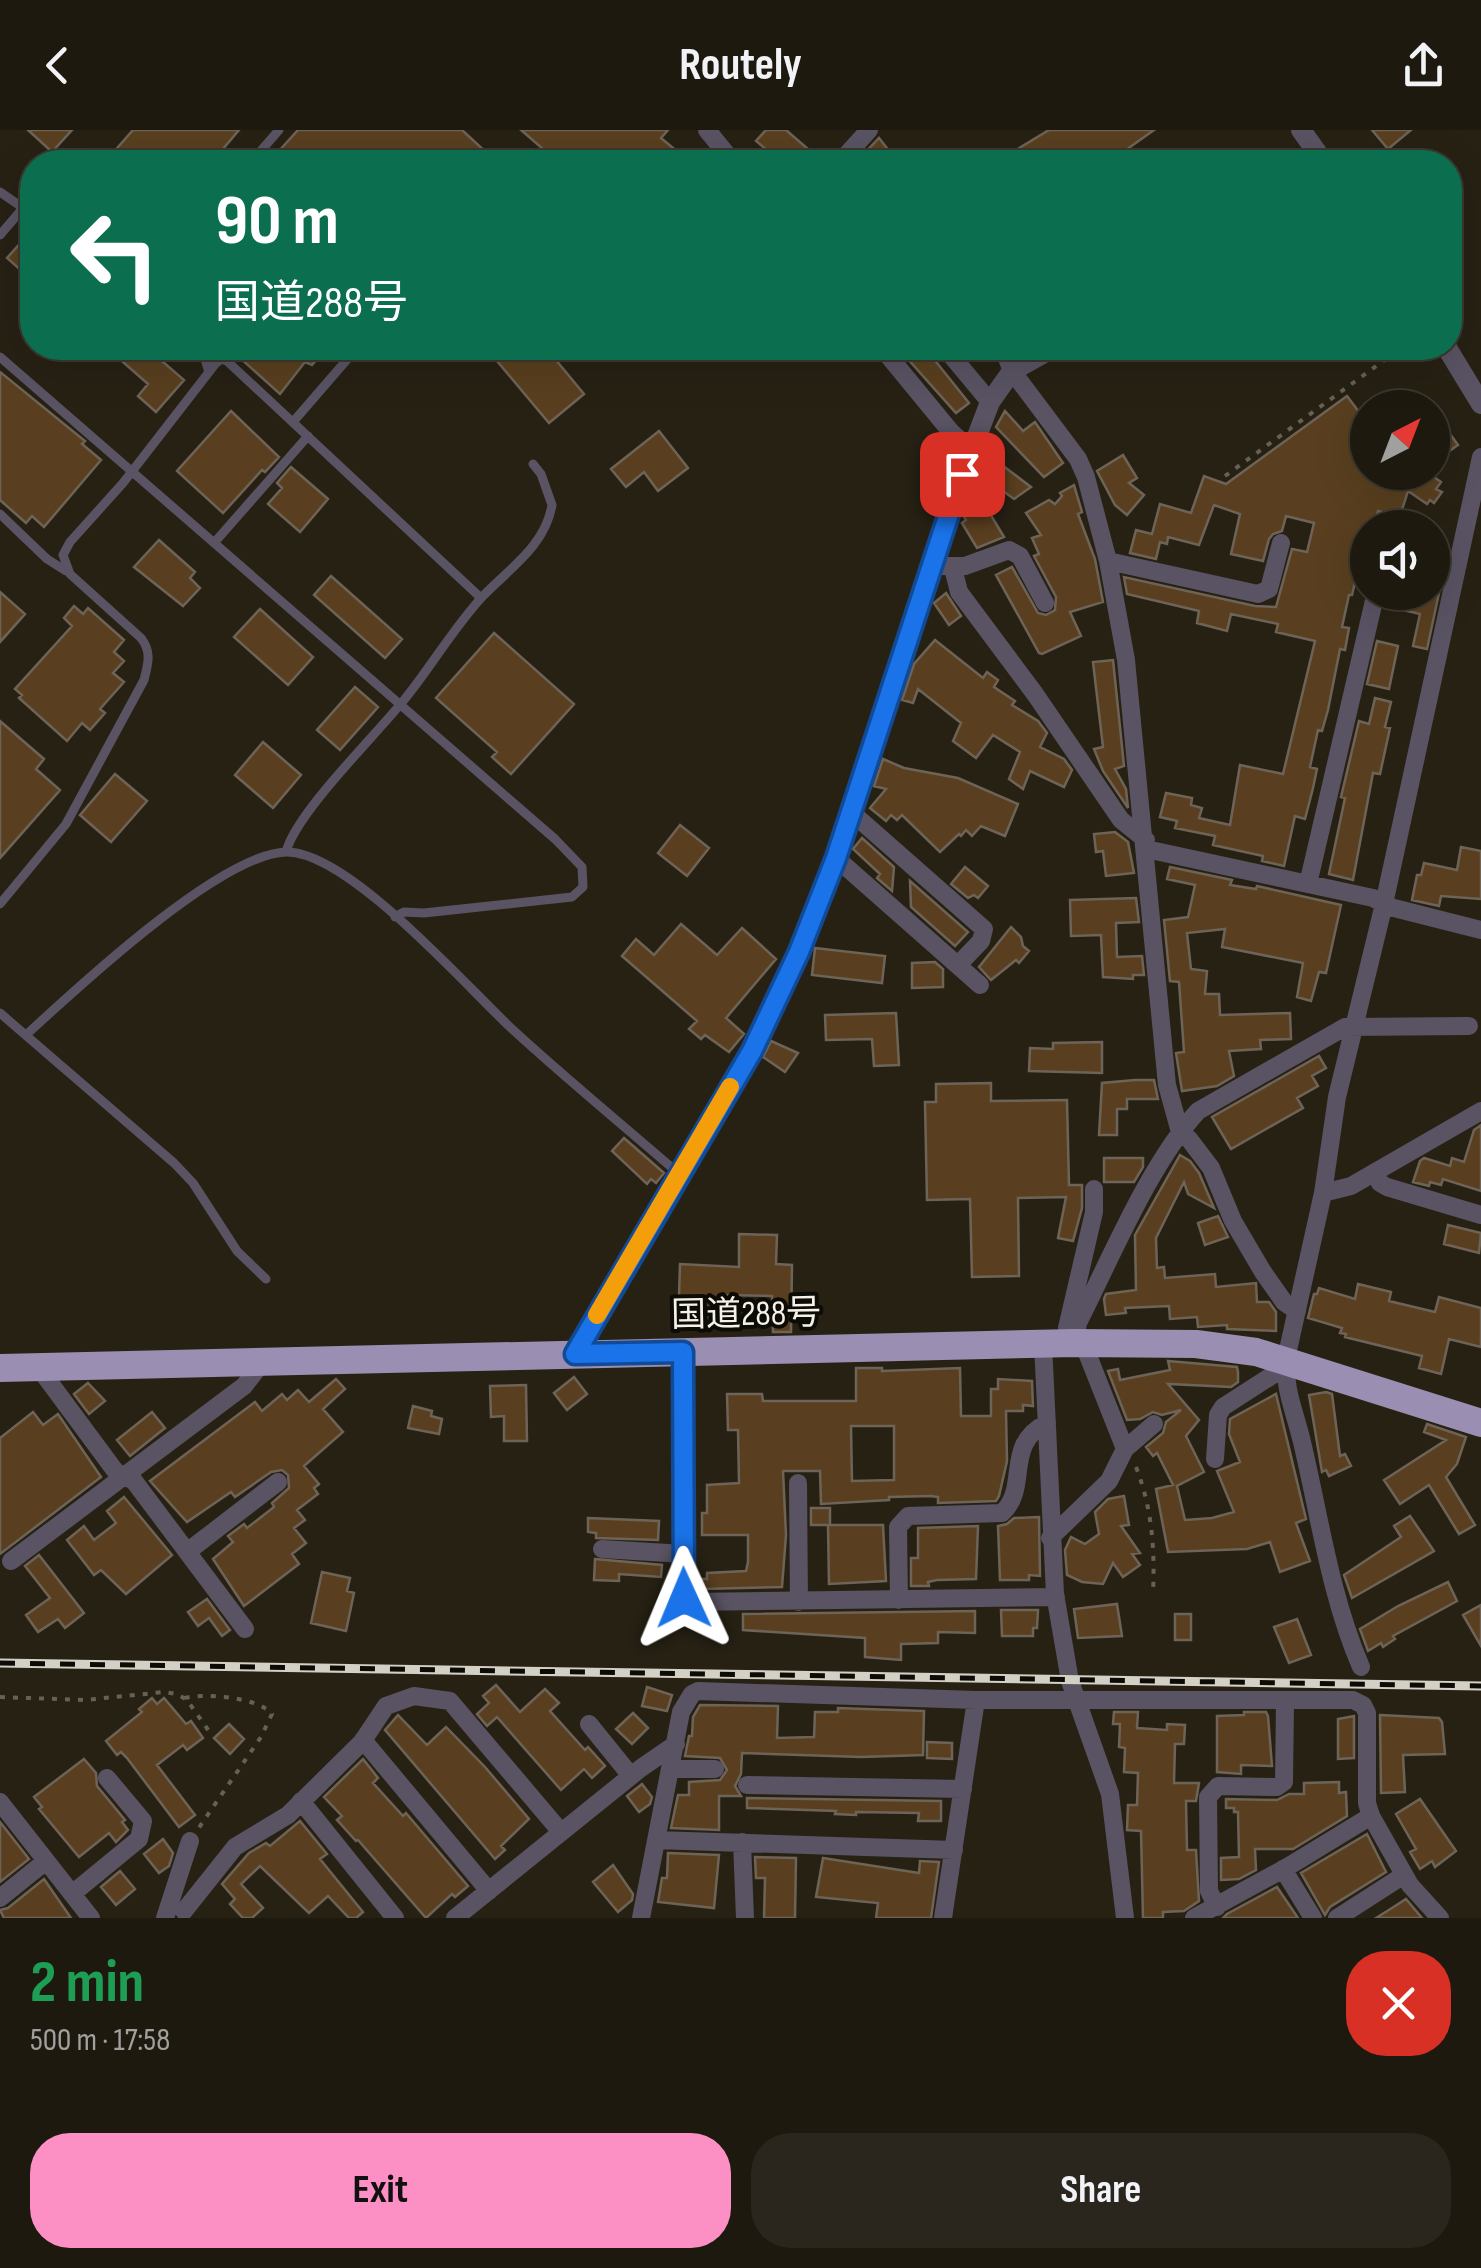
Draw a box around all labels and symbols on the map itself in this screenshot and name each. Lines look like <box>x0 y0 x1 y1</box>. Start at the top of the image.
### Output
north arrow <box>1350 390 1450 490</box>
pin <box>920 432 1005 517</box>
street label: 国道288号 <box>671 1292 821 1337</box>
position arrow <box>632 1546 736 1650</box>

